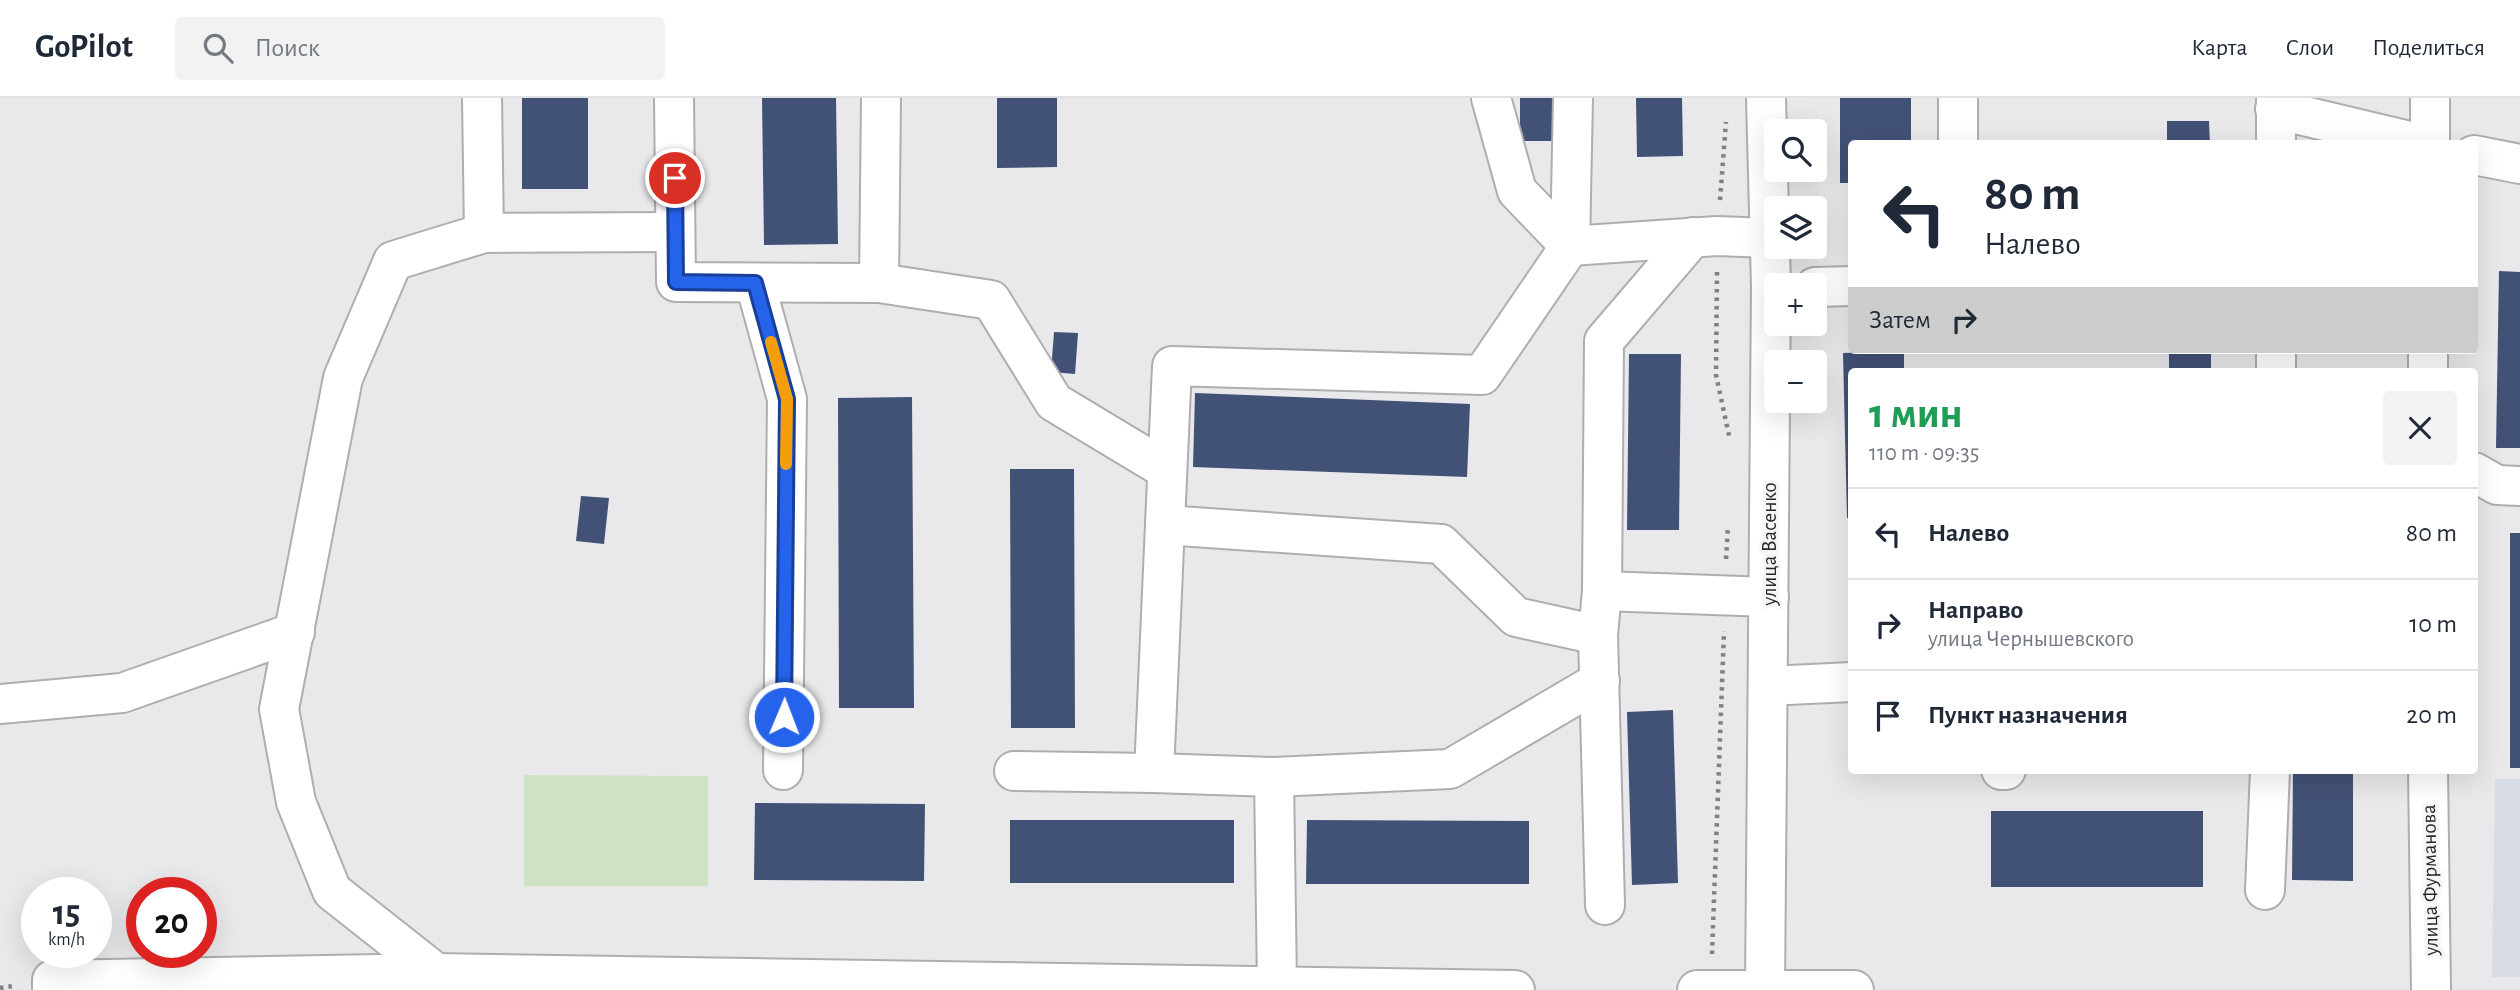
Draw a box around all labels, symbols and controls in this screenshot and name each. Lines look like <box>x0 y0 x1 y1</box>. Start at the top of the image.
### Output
search box <box>175 17 665 80</box>
icon: search <box>199 29 237 67</box>
text: GoPilot <box>35 31 133 64</box>
text: Поиск <box>255 35 320 61</box>
text: Карта <box>2191 36 2247 60</box>
text: Слои <box>2285 36 2334 60</box>
text: Поделиться <box>2372 36 2485 60</box>
map controls <box>1764 119 1827 413</box>
button: search <box>1764 119 1827 182</box>
pin <box>645 148 705 208</box>
icon: arrive <box>656 159 694 197</box>
icon: left <box>1869 168 1960 259</box>
text: 80 m <box>1984 170 2081 219</box>
button: layers <box>1764 196 1827 259</box>
text: Налево <box>1984 228 2081 260</box>
button: + <box>1764 273 1827 336</box>
icon: right <box>1945 301 1983 339</box>
text: Затем <box>1869 307 1931 333</box>
button: − <box>1764 350 1827 413</box>
button: close <box>2383 391 2457 465</box>
text: 1 мин <box>1869 393 1963 435</box>
text: 110 m · 09:35 <box>1869 442 1979 465</box>
street label: улица Васенко <box>1759 482 1780 607</box>
icon: left <box>1869 515 1907 553</box>
text: Налево <box>1928 520 2009 546</box>
text: 80 m <box>2406 520 2457 546</box>
text: Направо <box>1928 597 2023 623</box>
icon: right <box>1869 606 1907 644</box>
text: 10 m <box>2409 611 2457 637</box>
text: улица Чернышевского <box>1928 628 2134 651</box>
position arrow <box>747 680 821 754</box>
icon: arrive <box>1869 697 1907 735</box>
text: Пункт назначения <box>1928 702 2128 728</box>
text: 20 m <box>2406 702 2457 728</box>
street label: улица Фурманова <box>2418 804 2442 957</box>
speed limit sign: 20 <box>126 877 217 968</box>
text: 15 <box>53 896 80 931</box>
text: km/h <box>48 931 85 949</box>

